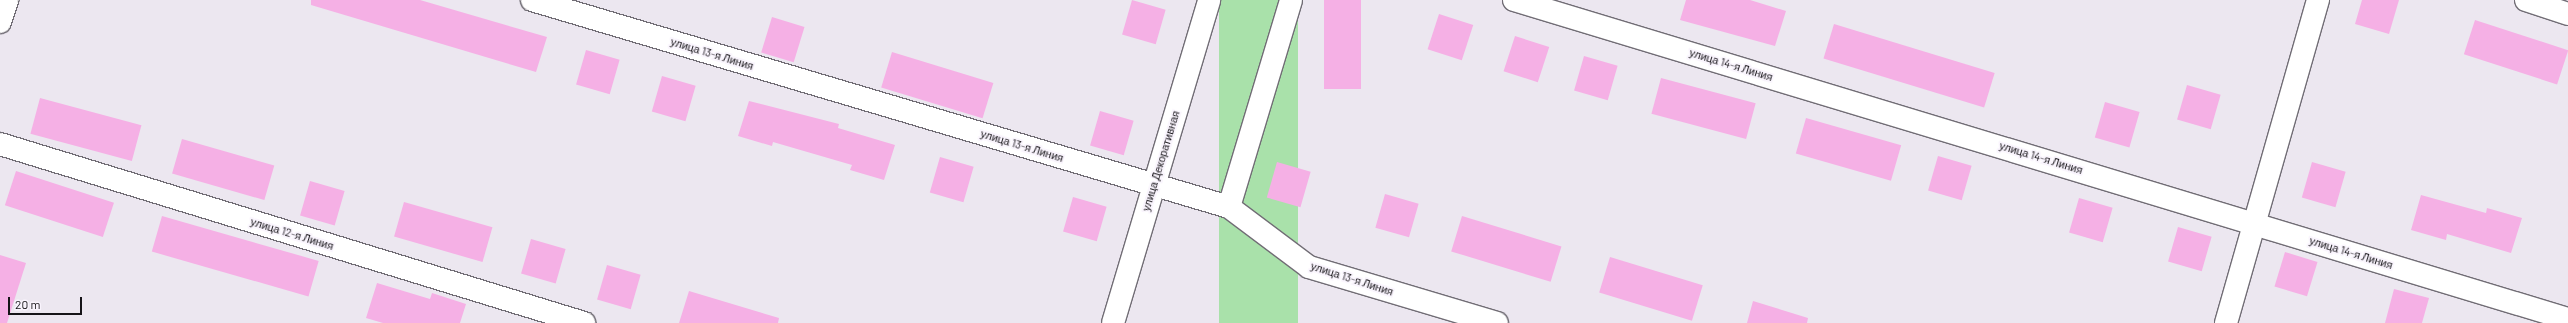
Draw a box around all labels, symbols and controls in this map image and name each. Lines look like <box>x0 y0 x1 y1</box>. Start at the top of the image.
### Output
street label: улица 13-я Линия <box>669 35 755 73</box>
street label: улица 14-я Линия <box>1688 46 1774 84</box>
street label: улица Декоративная <box>1139 109 1183 213</box>
street label: улица 13-я Линия <box>979 127 1065 165</box>
street label: улица 14-я Линия <box>1998 139 2084 177</box>
street label: улица 12-я Линия <box>249 215 335 253</box>
street label: улица 14-я Линия <box>2308 234 2394 272</box>
street label: улица 13-я Линия <box>1309 259 1395 299</box>
scale bar <box>10 289 84 315</box>
text: 20 m <box>15 297 41 311</box>

